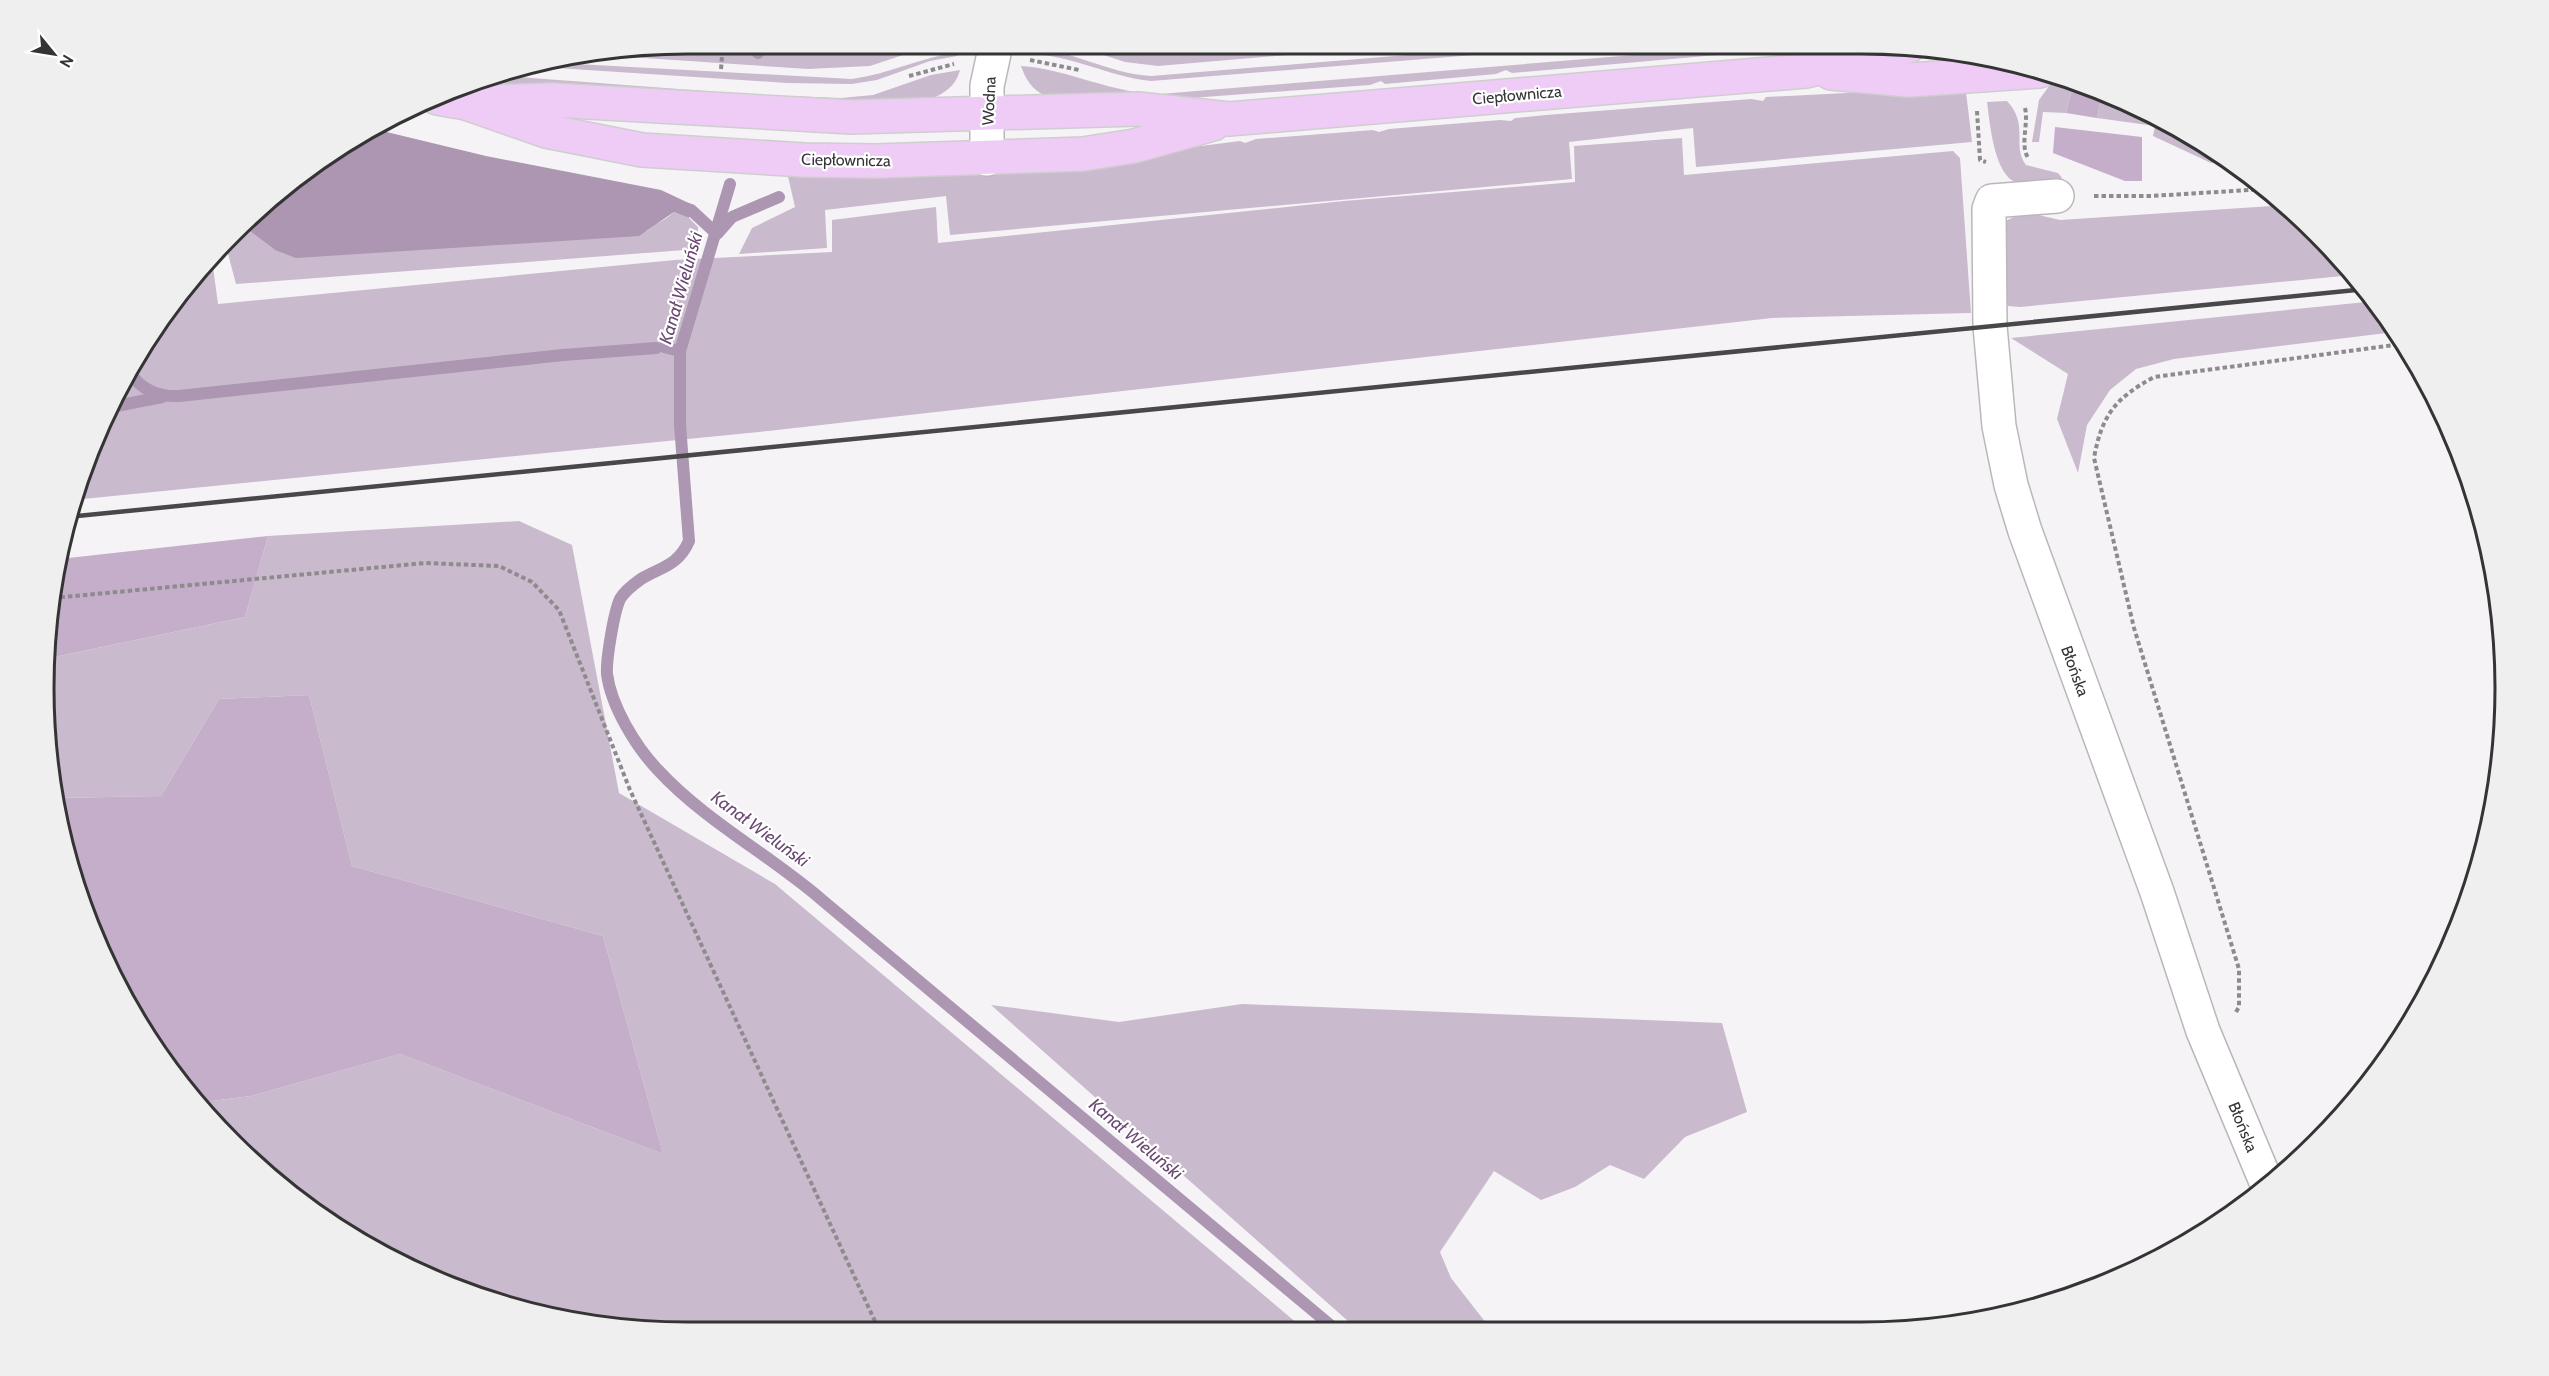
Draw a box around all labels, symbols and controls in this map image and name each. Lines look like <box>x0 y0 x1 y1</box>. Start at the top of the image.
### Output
north arrow <box>24 24 84 84</box>
text: N <box>56 52 78 71</box>
street label: Wodna <box>978 76 1000 126</box>
street label: Ciepłownicza <box>1471 82 1563 108</box>
street label: Ciepłownicza <box>801 150 891 170</box>
water label: Kanał Wieluński <box>654 228 708 347</box>
street label: Błońska <box>2057 643 2093 699</box>
water label: Kanał Wieluński <box>707 786 814 873</box>
water label: Kanał Wieluński <box>1085 1093 1188 1185</box>
street label: Błońska <box>2224 1099 2262 1155</box>

